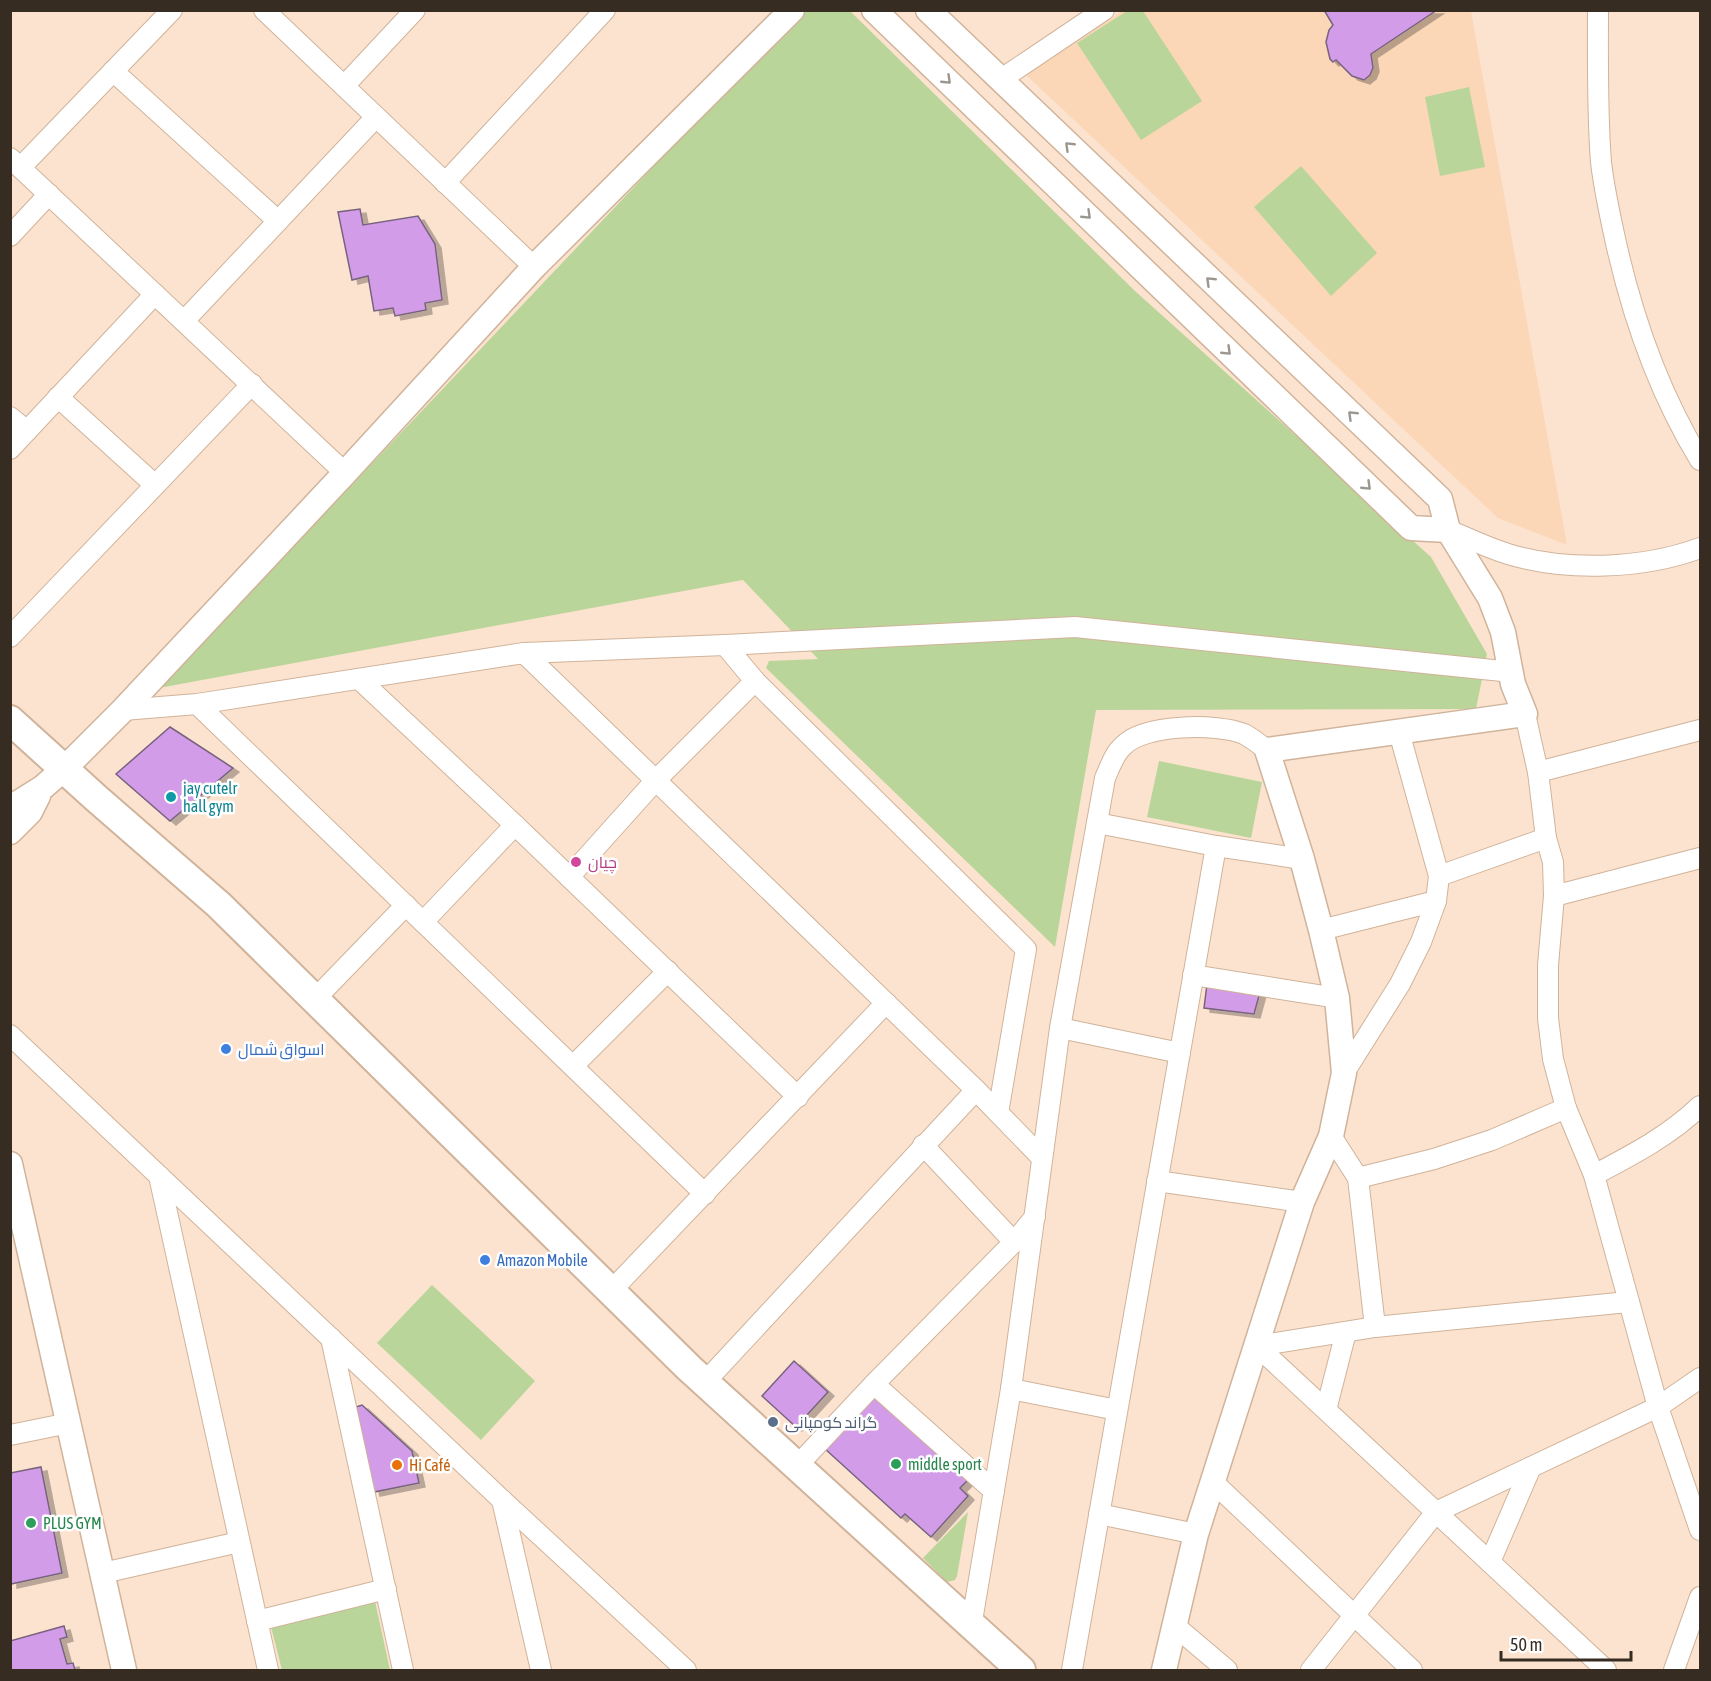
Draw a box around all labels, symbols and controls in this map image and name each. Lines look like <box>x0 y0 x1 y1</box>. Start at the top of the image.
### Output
one-way arrow <box>939 72 950 83</box>
one-way arrow <box>1066 142 1076 153</box>
one-way arrow <box>1079 208 1090 219</box>
one-way arrow <box>1207 277 1218 288</box>
one-way arrow <box>1220 343 1231 354</box>
one-way arrow <box>1348 411 1358 422</box>
one-way arrow <box>1361 479 1371 490</box>
place label: jay cutelr hall gym <box>182 779 238 816</box>
marker: jay cutelr hall gym <box>164 790 178 804</box>
place label: چيان <box>588 853 617 874</box>
marker: چيان <box>569 855 583 869</box>
place label: اسواق شمال <box>238 1040 325 1060</box>
marker: اسواق شمال <box>219 1042 233 1056</box>
place label: Amazon Mobile <box>497 1251 588 1269</box>
marker: Amazon Mobile <box>478 1253 492 1267</box>
place label: گراند كومپانى <box>785 1413 877 1433</box>
marker: گراند كومپانى <box>766 1415 780 1429</box>
place label: middle sport <box>908 1455 982 1474</box>
place label: Hi Café <box>409 1456 451 1474</box>
marker: middle sport <box>889 1457 903 1471</box>
marker: Hi Café <box>390 1458 404 1472</box>
place label: PLUS GYM <box>43 1514 102 1532</box>
marker: PLUS GYM <box>24 1516 38 1530</box>
scale bar <box>1501 1624 1632 1662</box>
text: 50 m <box>1510 1634 1542 1655</box>

